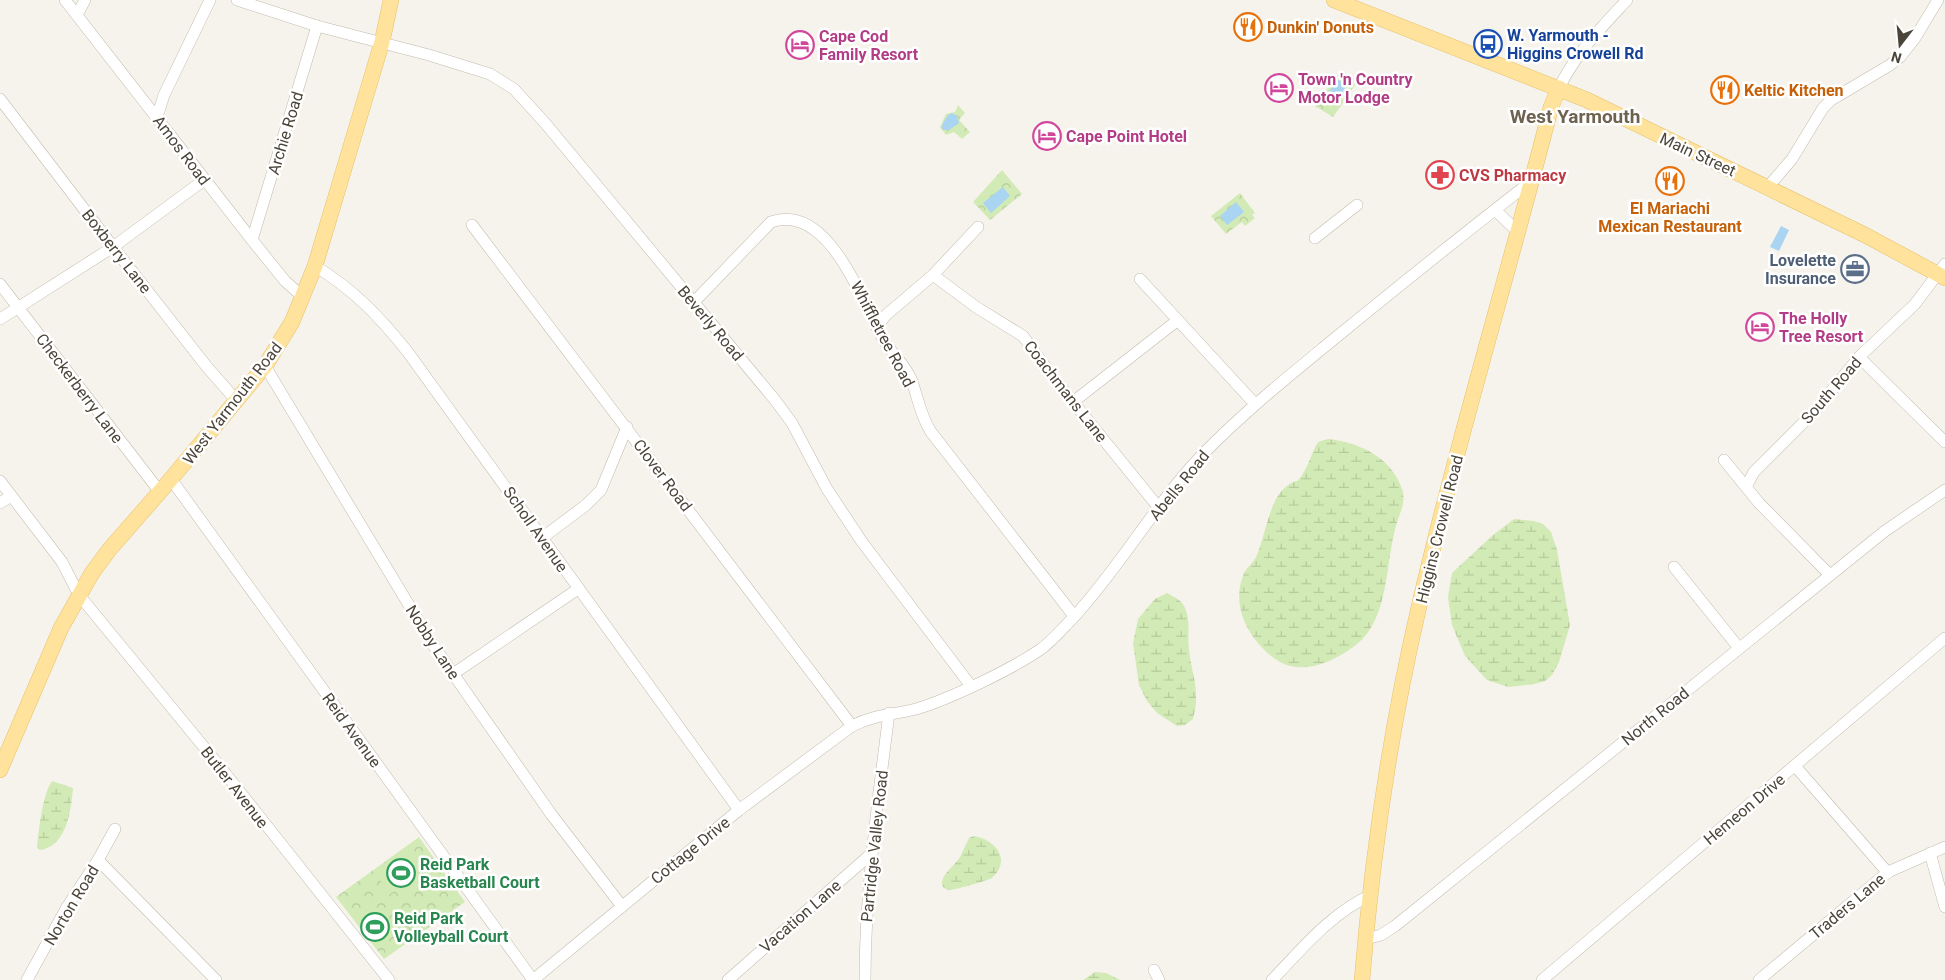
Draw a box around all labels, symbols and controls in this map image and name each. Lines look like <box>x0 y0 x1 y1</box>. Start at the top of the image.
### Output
restaurant icon: Dunkin' Donuts <box>1233 12 1263 42</box>
place label: Dunkin' Donuts <box>1267 18 1374 37</box>
north arrow <box>1875 20 1925 70</box>
place label: W. Yarmouth - Higgins Crowell Rd <box>1507 26 1643 63</box>
place label: Cape Cod Family Resort <box>819 27 919 64</box>
bus stop icon: W. Yarmouth - Higgins Crowell Rd <box>1473 29 1503 59</box>
hotel icon: Cape Cod Family Resort <box>785 30 815 60</box>
text: N <box>1889 48 1903 67</box>
place label: Town 'n Country Motor Lodge <box>1298 70 1414 107</box>
hotel icon: Town 'n Country Motor Lodge <box>1264 73 1294 103</box>
restaurant icon: Keltic Kitchen <box>1710 75 1740 105</box>
place label: Keltic Kitchen <box>1744 81 1844 100</box>
street label: Archie Road <box>264 89 307 177</box>
district label: West Yarmouth <box>1510 105 1640 128</box>
street label: Amos Road <box>149 112 214 189</box>
hotel icon: Cape Point Hotel <box>1032 121 1062 151</box>
place label: Cape Point Hotel <box>1066 127 1187 146</box>
street label: Main Street <box>1657 129 1739 180</box>
pharmacy icon: CVS Pharmacy <box>1425 160 1455 190</box>
place label: CVS Pharmacy <box>1459 166 1567 185</box>
restaurant icon: El Mariachi Mexican Restaurant <box>1655 166 1685 196</box>
place label: El Mariachi Mexican Restaurant <box>1598 199 1742 236</box>
street label: Boxberry Lane <box>78 205 155 297</box>
place label: Lovelette Insurance <box>1765 251 1836 288</box>
office icon: Lovelette Insurance <box>1840 254 1870 284</box>
street label: Whiffletree Road <box>847 278 918 390</box>
street label: Beverly Road <box>674 282 747 365</box>
place label: The Holly Tree Resort <box>1779 309 1864 346</box>
hotel icon: The Holly Tree Resort <box>1745 312 1775 342</box>
street label: Checkerberry Lane <box>32 330 127 447</box>
street label: Coachmans Lane <box>1020 337 1111 446</box>
street label: West Yarmouth Road <box>179 338 286 468</box>
street label: South Road <box>1797 353 1866 428</box>
street label: Clover Road <box>629 435 696 515</box>
street label: Abells Road <box>1145 446 1213 524</box>
street label: Higgins Crowell Road <box>1412 453 1467 605</box>
street label: Scholl Avenue <box>499 483 572 576</box>
street label: Nobby Lane <box>402 602 464 683</box>
street label: North Road <box>1618 683 1693 749</box>
street label: Reid Avenue <box>318 689 385 771</box>
street label: Butler Avenue <box>197 743 272 832</box>
street label: Partridge Valley Road <box>857 769 892 923</box>
street label: Hemeon Drive <box>1700 770 1789 849</box>
street label: Cottage Drive <box>647 813 734 888</box>
place label: Reid Park Basketball Court <box>420 855 540 892</box>
sports icon: Reid Park Basketball Court <box>386 858 416 888</box>
street label: Norton Road <box>40 862 103 949</box>
street label: Traders Lane <box>1806 869 1889 943</box>
street label: Vacation Lane <box>756 876 845 957</box>
place label: Reid Park Volleyball Court <box>394 909 509 946</box>
sports icon: Reid Park Volleyball Court <box>360 912 390 942</box>

